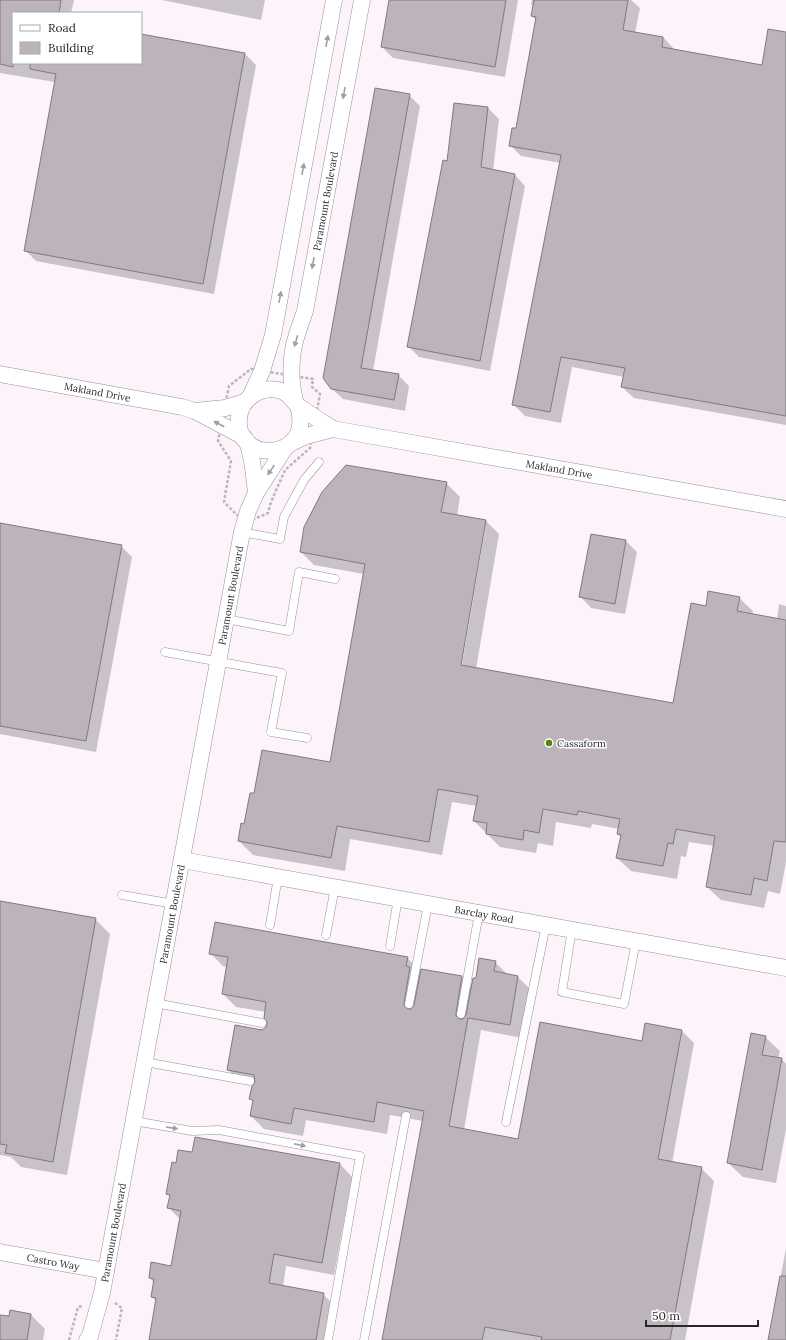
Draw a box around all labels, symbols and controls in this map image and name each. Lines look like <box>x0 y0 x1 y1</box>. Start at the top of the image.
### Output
legend <box>12 12 142 64</box>
text: Road <box>48 20 76 35</box>
one-way arrow <box>324 35 330 47</box>
text: Building <box>48 40 94 55</box>
one-way arrow <box>341 87 347 100</box>
street label: Paramount Boulevard <box>310 150 341 252</box>
one-way arrow <box>301 163 307 175</box>
one-way arrow <box>310 256 316 269</box>
one-way arrow <box>277 290 283 303</box>
one-way arrow <box>293 335 299 347</box>
street label: Makland Drive <box>63 379 132 404</box>
one-way arrow <box>213 421 225 427</box>
street label: Makland Drive <box>525 457 594 481</box>
one-way arrow <box>267 465 275 476</box>
street label: Paramount Boulevard <box>215 545 246 646</box>
place label: Cassaform <box>557 737 606 750</box>
marker: Cassaform <box>544 738 554 748</box>
street label: Paramount Boulevard <box>156 863 187 965</box>
street label: Barclay Road <box>454 902 515 926</box>
one-way arrow <box>166 1125 178 1131</box>
one-way arrow <box>294 1142 306 1148</box>
street label: Paramount Boulevard <box>98 1182 129 1283</box>
street label: Castro Way <box>26 1250 81 1273</box>
scale bar <box>646 1302 758 1328</box>
text: 50 m <box>652 1308 680 1323</box>

